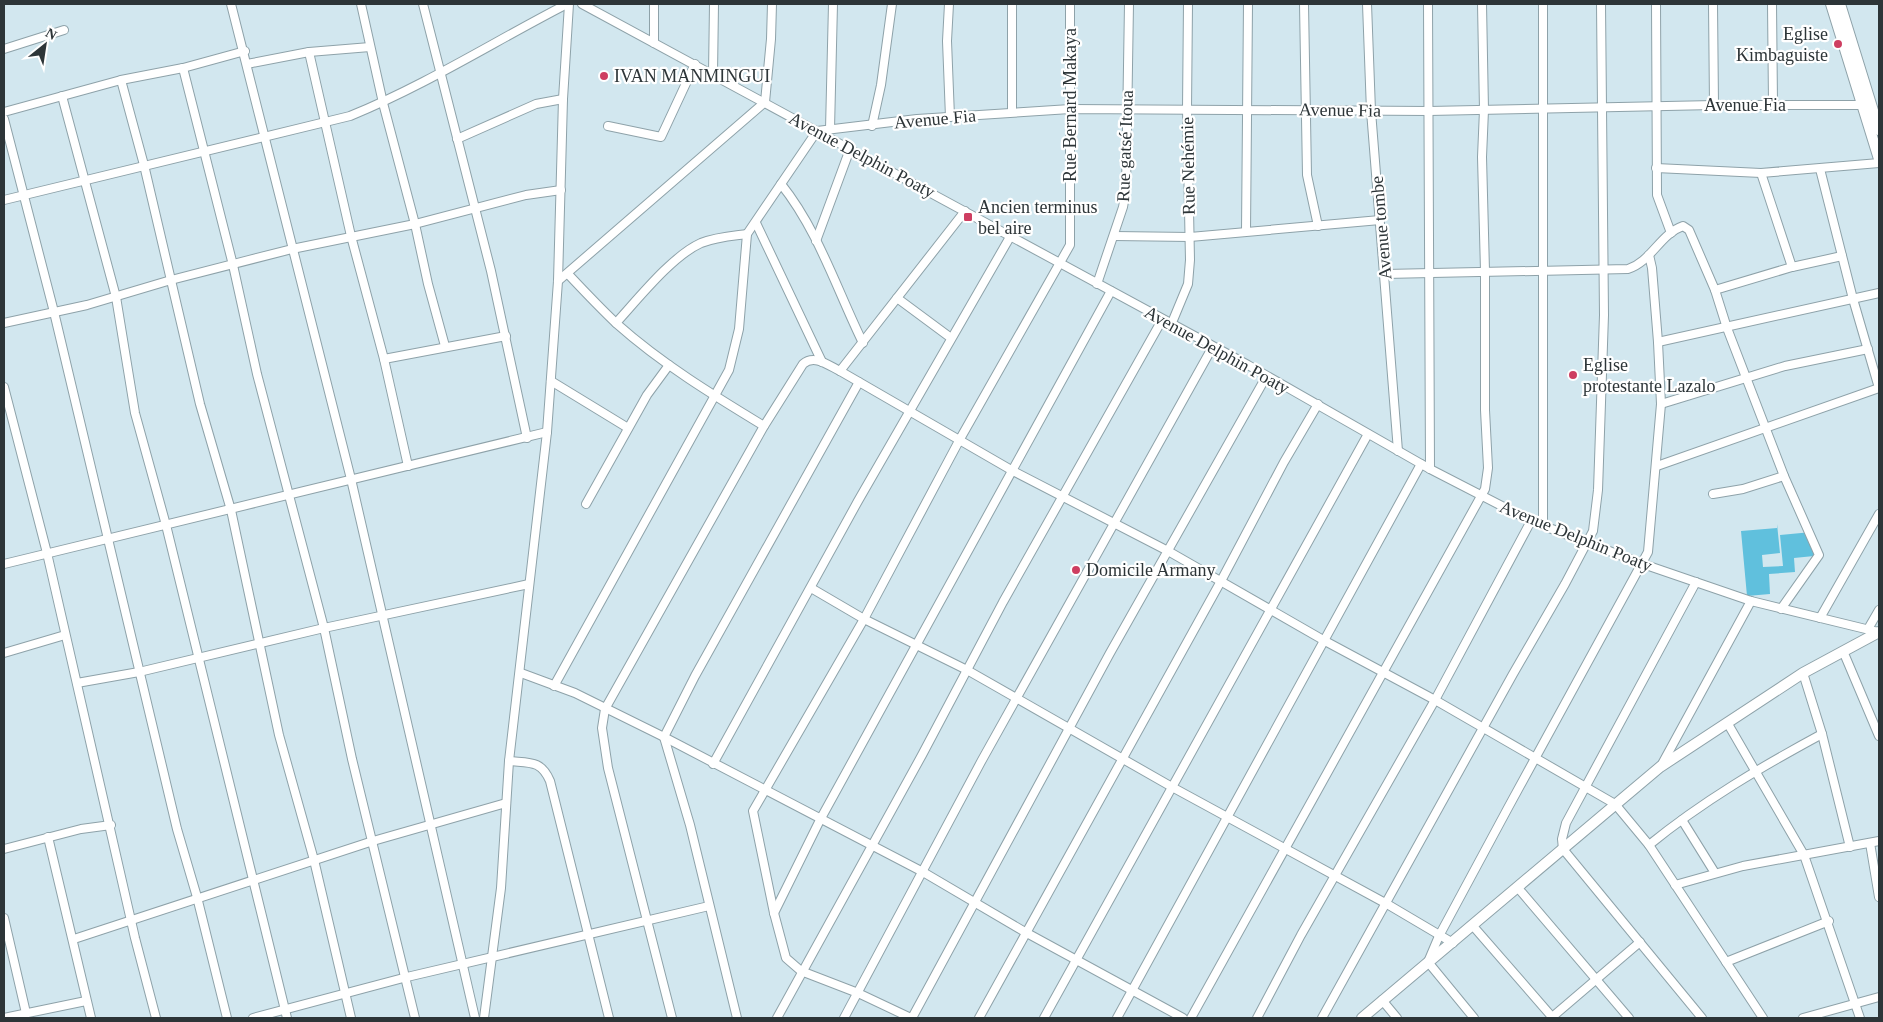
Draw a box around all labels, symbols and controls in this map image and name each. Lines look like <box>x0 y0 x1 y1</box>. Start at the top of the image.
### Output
north arrow <box>20 20 70 70</box>
place label: Eglise Kimbaguiste <box>1736 24 1828 65</box>
text: N <box>43 25 59 43</box>
street label: Rue Bernard Makaya <box>1060 28 1080 182</box>
marker: Eglise Kimbaguiste <box>1832 38 1844 50</box>
place label: IVAN MANMINGUI <box>614 66 770 86</box>
marker: IVAN MANMINGUI <box>598 70 610 82</box>
street label: Rue gatsé Itoua <box>1113 90 1137 202</box>
street label: Avenue Fia <box>1704 95 1786 115</box>
street label: Avenue Fia <box>1299 99 1381 121</box>
street label: Avenue Fia <box>893 105 977 133</box>
street label: Avenue Delphin Poaty <box>786 108 938 202</box>
street label: Rue Nehémie <box>1177 117 1199 215</box>
street label: Avenue tombe <box>1366 175 1396 281</box>
place label: Ancien terminus bel aire <box>978 197 1097 238</box>
marker: Ancien terminus bel aire <box>962 211 974 223</box>
street label: Avenue Delphin Poaty <box>1141 302 1293 398</box>
place label: Eglise protestante Lazalo <box>1583 355 1715 396</box>
marker: Eglise protestante Lazalo <box>1567 369 1579 381</box>
street label: Avenue Delphin Poaty <box>1497 496 1655 576</box>
place label: Domicile Armany <box>1086 560 1215 580</box>
marker: Domicile Armany <box>1070 564 1082 576</box>

